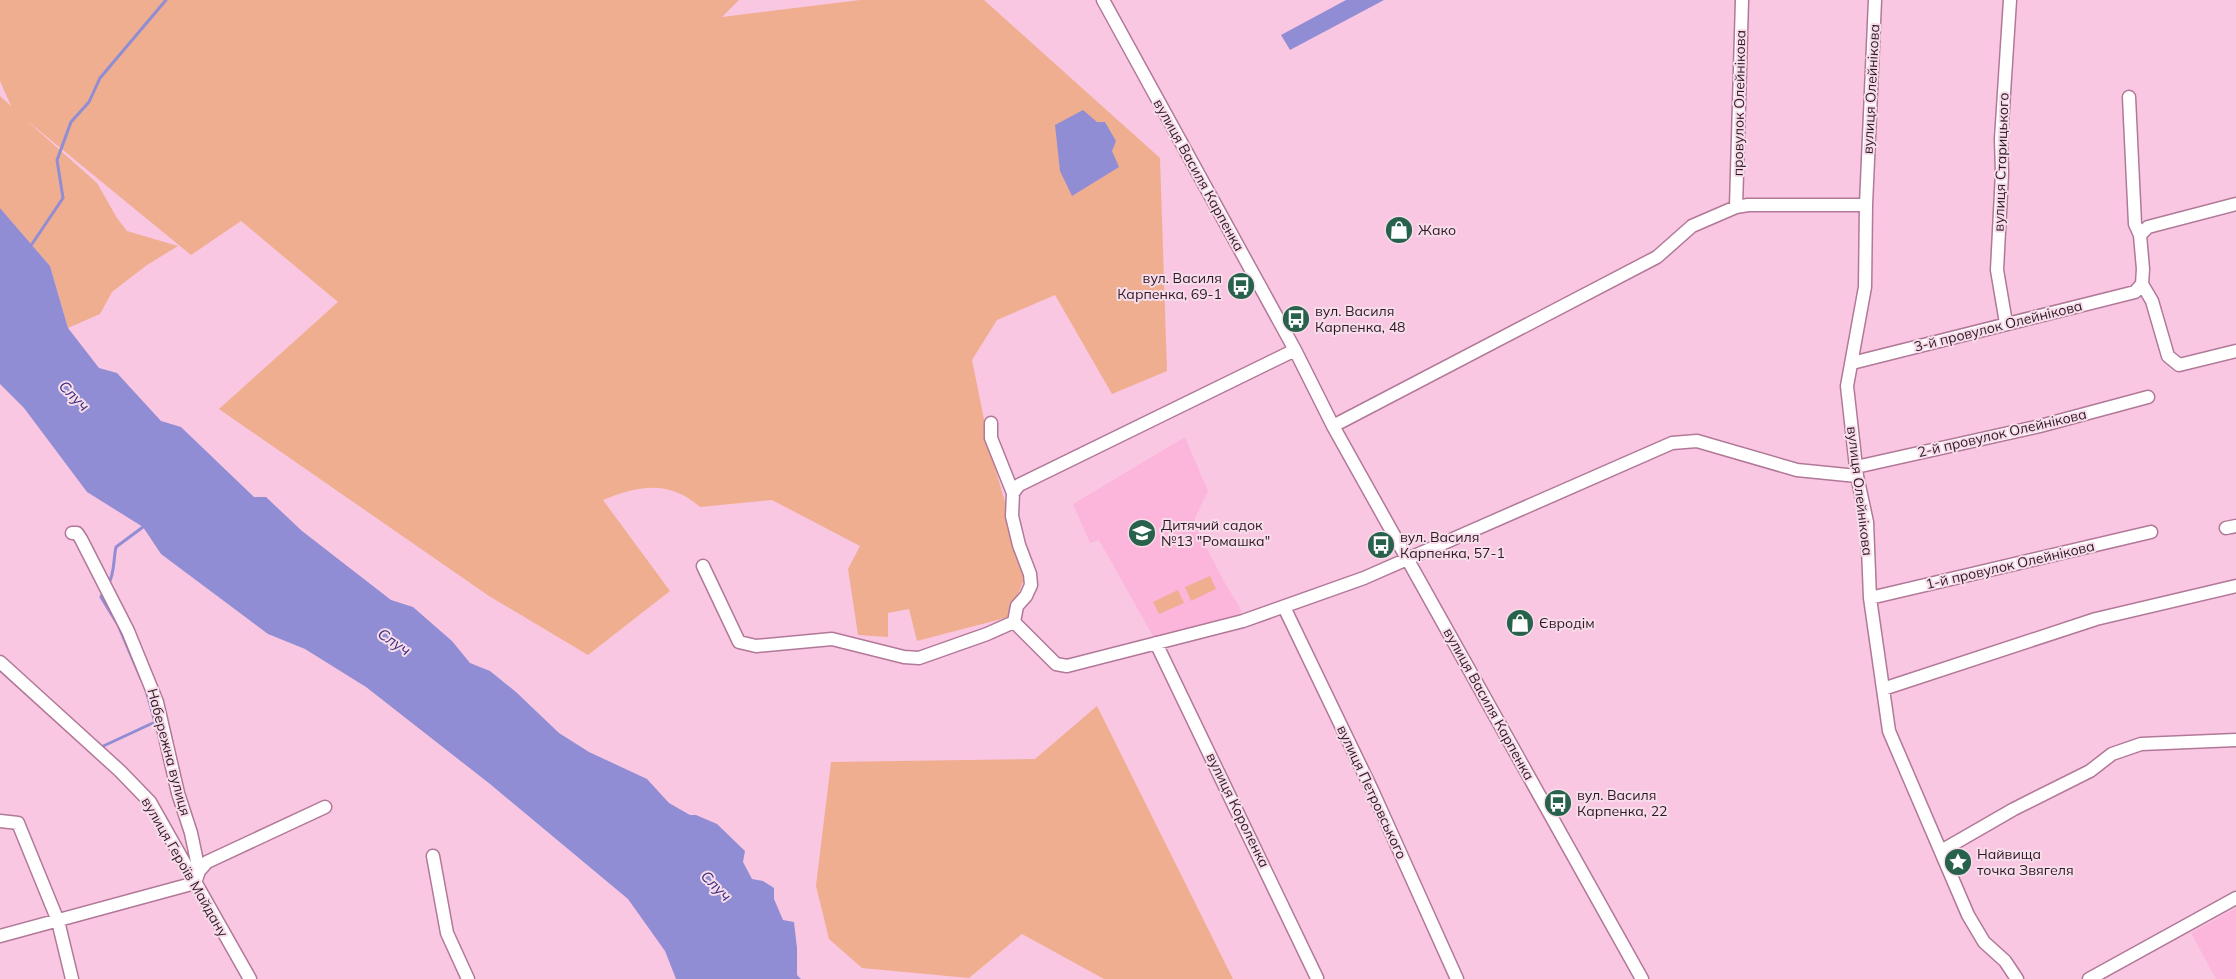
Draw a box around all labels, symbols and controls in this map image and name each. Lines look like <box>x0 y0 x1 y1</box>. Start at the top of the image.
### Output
street label: вулиця Олейнікова <box>1859 23 1883 155</box>
street label: провулок Олейнікова <box>1729 30 1749 176</box>
street label: вулиця Старицького <box>1990 92 2012 232</box>
street label: вулиця Василя Карпенка <box>1150 96 1248 254</box>
shop icon: Жако <box>1384 215 1414 245</box>
place label: Жако <box>1418 221 1456 239</box>
place label: вул. Василя Карпенка, 69-1 <box>1117 269 1222 303</box>
bus stop icon: вул. Василя Карпенка, 69-1 <box>1226 271 1256 301</box>
street label: 3-й провулок Олейнікова <box>1912 296 2084 356</box>
place label: вул. Василя Карпенка, 48 <box>1315 302 1405 336</box>
bus stop icon: вул. Василя Карпенка, 48 <box>1281 304 1311 334</box>
water label: Случ <box>55 376 94 415</box>
street label: 2-й провулок Олейнікова <box>1916 405 2088 461</box>
street label: вулиця Олейнікова <box>1843 425 1877 557</box>
place label: Дитячий садок №13 "Ромашка" <box>1161 516 1270 550</box>
school or university icon: Дитячий садок №13 "Ромашка" <box>1127 518 1157 548</box>
place label: вул. Василя Карпенка, 57-1 <box>1400 528 1505 562</box>
bus stop icon: вул. Василя Карпенка, 57-1 <box>1366 530 1396 560</box>
street label: 1-й провулок Олейнікова <box>1924 537 2096 593</box>
shop icon: Євродім <box>1505 608 1535 638</box>
place label: Євродім <box>1539 614 1595 632</box>
water label: Случ <box>374 624 414 659</box>
street label: вулиця Василя Карпенка <box>1440 625 1538 783</box>
street label: Набережна вулиця <box>143 686 195 818</box>
street label: вулиця Петровського <box>1333 722 1411 862</box>
street label: вулиця Короленка <box>1202 750 1274 870</box>
place label: вул. Василя Карпенка, 22 <box>1577 786 1667 820</box>
bus stop icon: вул. Василя Карпенка, 22 <box>1543 788 1573 818</box>
street label: вулиця Героїв Майдану <box>138 794 233 941</box>
place label: Найвища точка Звягеля <box>1977 845 2074 879</box>
place icon: Найвища точка Звягеля <box>1943 847 1973 877</box>
water label: Случ <box>697 866 736 905</box>

